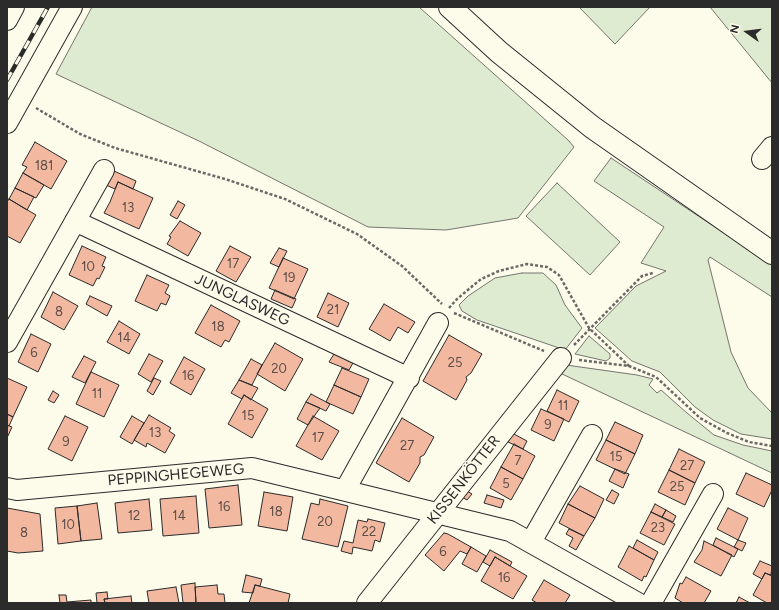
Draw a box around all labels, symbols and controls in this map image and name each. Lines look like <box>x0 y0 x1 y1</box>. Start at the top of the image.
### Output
north arrow <box>727 12 767 52</box>
text: N <box>728 23 742 35</box>
house number: 181 <box>35 158 53 174</box>
house number: 13 <box>122 200 134 216</box>
house number: 17 <box>227 256 239 272</box>
house number: 10 <box>81 259 95 275</box>
street label: JUNGLASWEG <box>191 270 293 330</box>
house number: 19 <box>283 270 295 286</box>
house number: 21 <box>327 302 339 318</box>
house number: 8 <box>55 304 63 320</box>
house number: 18 <box>211 319 225 335</box>
house number: 14 <box>117 330 131 346</box>
house number: 6 <box>30 345 38 361</box>
house number: 25 <box>448 355 462 371</box>
house number: 20 <box>271 361 287 377</box>
house number: 16 <box>182 368 194 384</box>
house number: 11 <box>92 386 102 402</box>
house number: 11 <box>558 398 568 414</box>
house number: 15 <box>242 408 254 424</box>
house number: 9 <box>544 417 552 433</box>
house number: 13 <box>149 425 161 441</box>
house number: 17 <box>312 430 324 446</box>
street label: KISSENKÖTTER <box>424 432 504 528</box>
house number: 9 <box>62 434 70 450</box>
house number: 27 <box>400 438 414 454</box>
house number: 15 <box>610 449 622 465</box>
house number: 7 <box>515 453 521 469</box>
house number: 27 <box>680 458 694 474</box>
street label: PEPPINGHEGEWEG <box>107 460 245 490</box>
house number: 5 <box>502 476 510 492</box>
house number: 25 <box>670 479 684 495</box>
house number: 16 <box>218 499 230 515</box>
house number: 18 <box>269 504 283 520</box>
house number: 12 <box>128 508 140 524</box>
house number: 14 <box>172 508 186 524</box>
house number: 20 <box>317 514 333 530</box>
house number: 10 <box>61 517 75 533</box>
house number: 23 <box>651 520 665 536</box>
house number: 22 <box>362 524 376 540</box>
house number: 8 <box>20 525 28 541</box>
house number: 6 <box>439 544 447 560</box>
house number: 16 <box>498 570 510 586</box>

